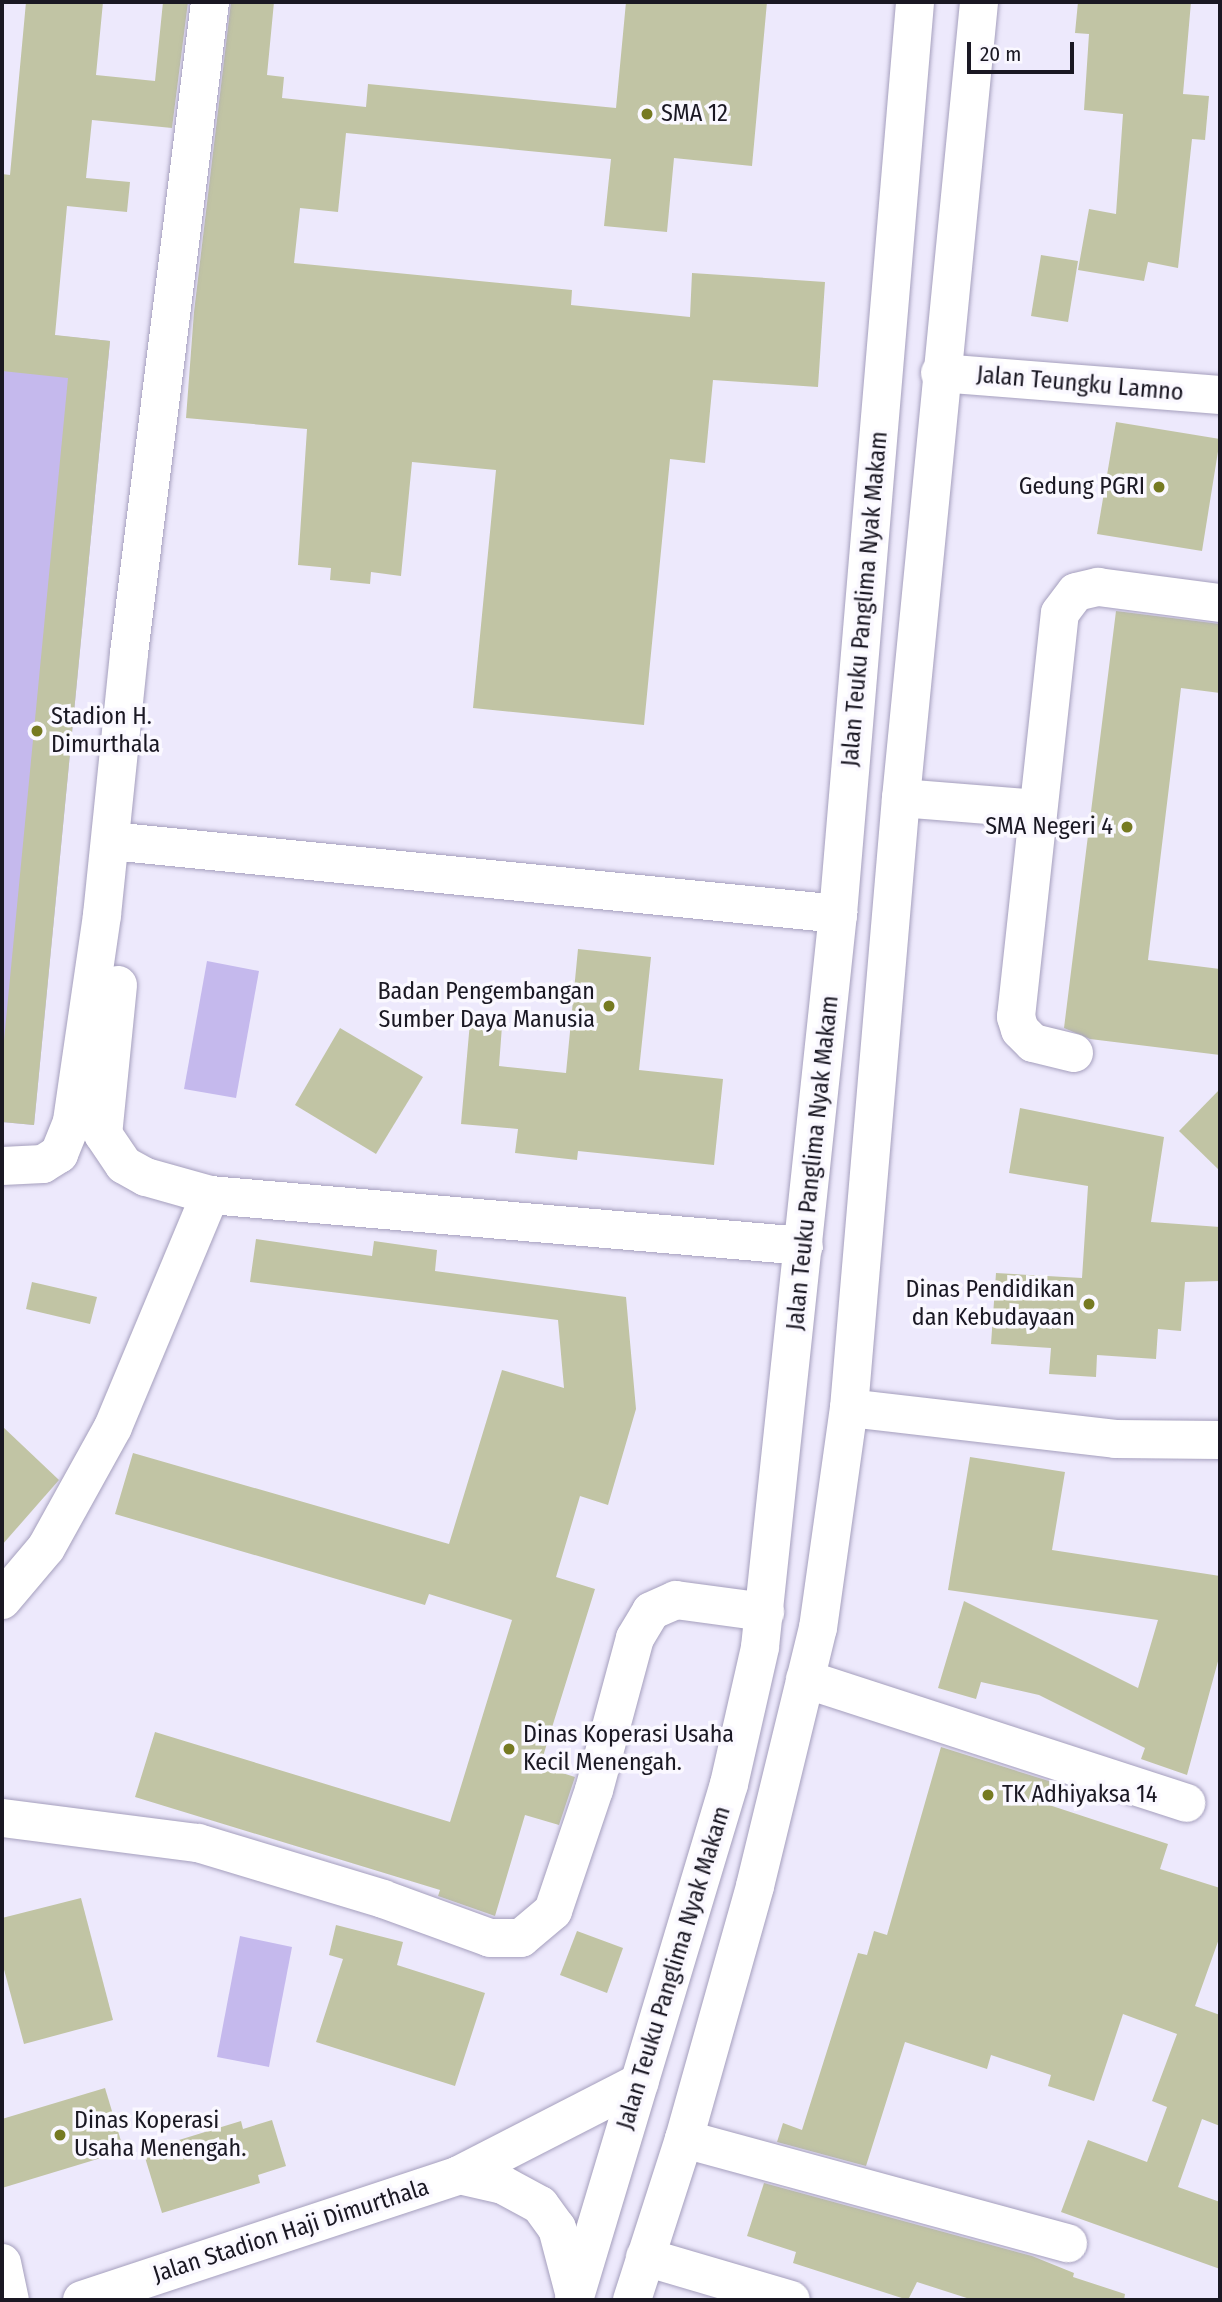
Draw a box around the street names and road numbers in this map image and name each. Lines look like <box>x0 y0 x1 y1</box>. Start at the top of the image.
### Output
street label: Jalan Teungku Lamno <box>975 361 1185 407</box>
street label: Jalan Teuku Panglima Nyak Makam <box>836 430 894 768</box>
street label: Jalan Teuku Panglima Nyak Makam <box>781 994 845 1332</box>
street label: Jalan Teuku Panglima Nyak Makam <box>611 1803 737 2133</box>
street label: Jalan Stadion Haji Dimurthala <box>149 2173 433 2289</box>

